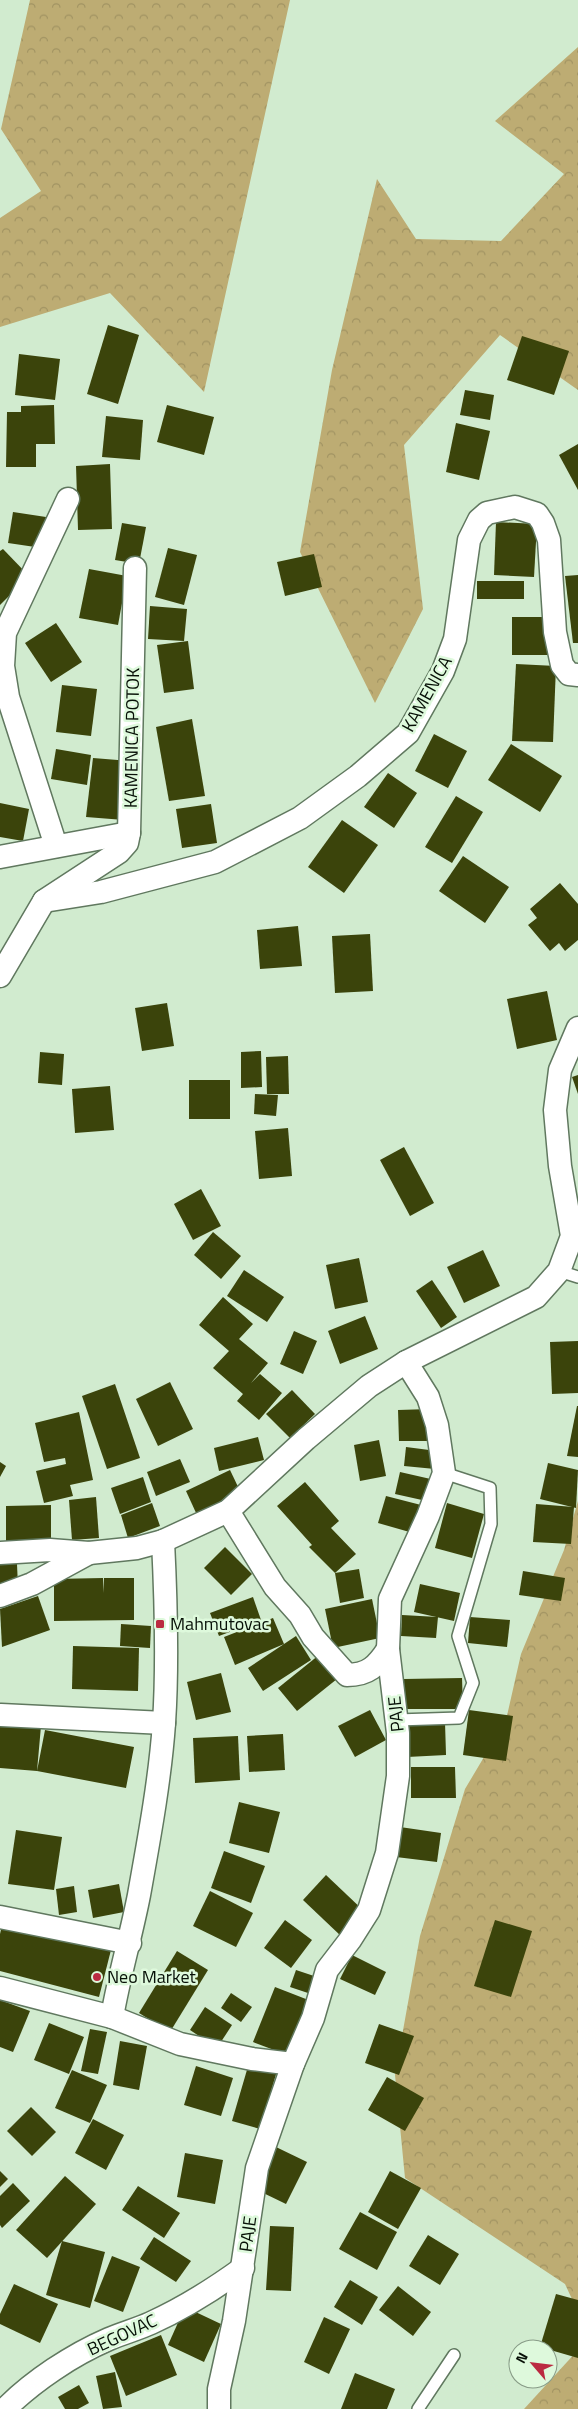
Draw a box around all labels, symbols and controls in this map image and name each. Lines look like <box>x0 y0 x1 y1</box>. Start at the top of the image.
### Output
street label: KAMENICA <box>395 651 459 737</box>
street label: KAMENICA POTOK <box>117 667 146 808</box>
place label: Mahmutovac <box>170 1610 270 1637</box>
marker: Mahmutovac <box>154 1618 166 1630</box>
street label: PAJE <box>380 1695 411 1733</box>
place label: Neo Market <box>107 1963 196 1990</box>
marker: Neo Market <box>91 1971 103 1983</box>
street label: PAJE <box>232 2214 263 2254</box>
street label: BEGOVAC <box>83 2307 161 2362</box>
north arrow <box>508 2339 558 2389</box>
text: N <box>510 2348 533 2367</box>

